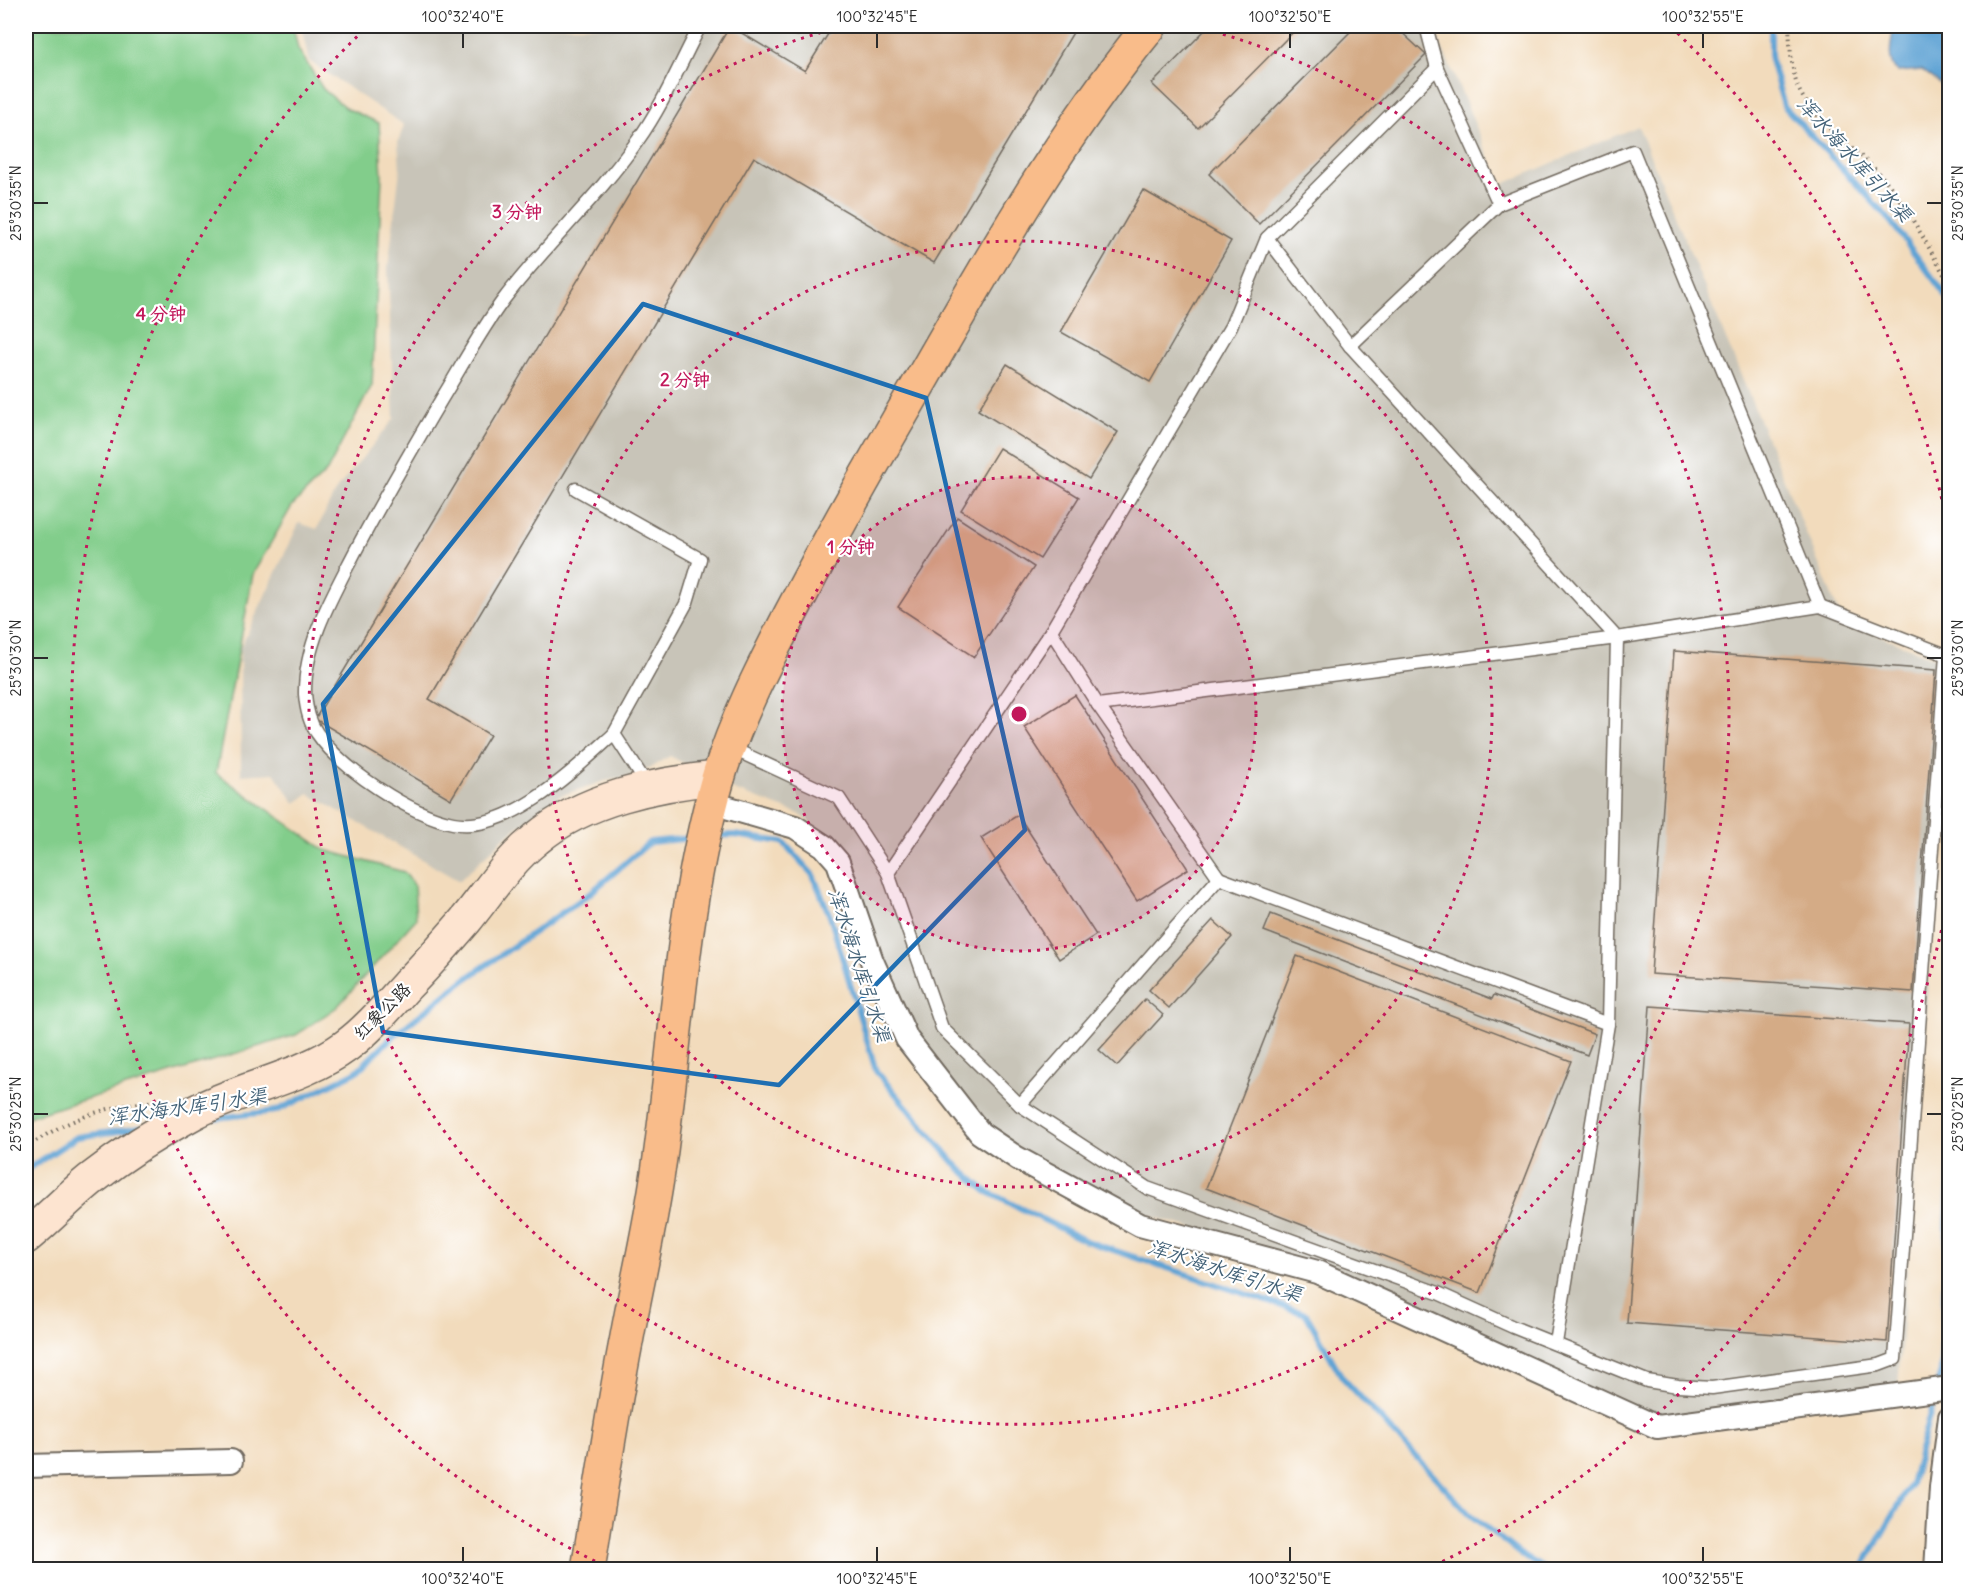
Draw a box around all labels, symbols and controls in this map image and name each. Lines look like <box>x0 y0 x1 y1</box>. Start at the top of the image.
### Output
text: 100°32'40"E <box>422 7 504 26</box>
text: 100°32'45"E <box>836 7 918 26</box>
text: 100°32'50"E <box>1249 7 1332 26</box>
text: 100°32'55"E <box>1662 7 1744 26</box>
water label: 浑水海水库引水渠 <box>1792 91 1919 228</box>
text: 25°30'35"N <box>6 165 25 241</box>
text: 25°30'35"N <box>1948 165 1967 241</box>
text: 3 分钟 <box>492 200 542 223</box>
text: 4 分钟 <box>136 302 186 325</box>
text: 2 分钟 <box>660 368 710 391</box>
text: 1 分钟 <box>827 535 875 558</box>
text: 25°30'30"N <box>6 620 25 696</box>
text: 25°30'30"N <box>1948 620 1967 696</box>
centre of rings <box>1009 704 1029 724</box>
water label: 浑水海水库引水渠 <box>823 885 897 1047</box>
street label: 红象公路 <box>348 977 416 1045</box>
text: 25°30'25"N <box>6 1076 25 1152</box>
text: 25°30'25"N <box>1948 1076 1967 1152</box>
water label: 浑水海水库引水渠 <box>106 1082 270 1130</box>
water label: 浑水海水库引水渠 <box>1145 1233 1307 1307</box>
text: 100°32'40"E <box>422 1569 504 1588</box>
text: 100°32'45"E <box>836 1569 918 1588</box>
text: 100°32'50"E <box>1249 1569 1332 1588</box>
text: 100°32'55"E <box>1662 1569 1744 1588</box>

